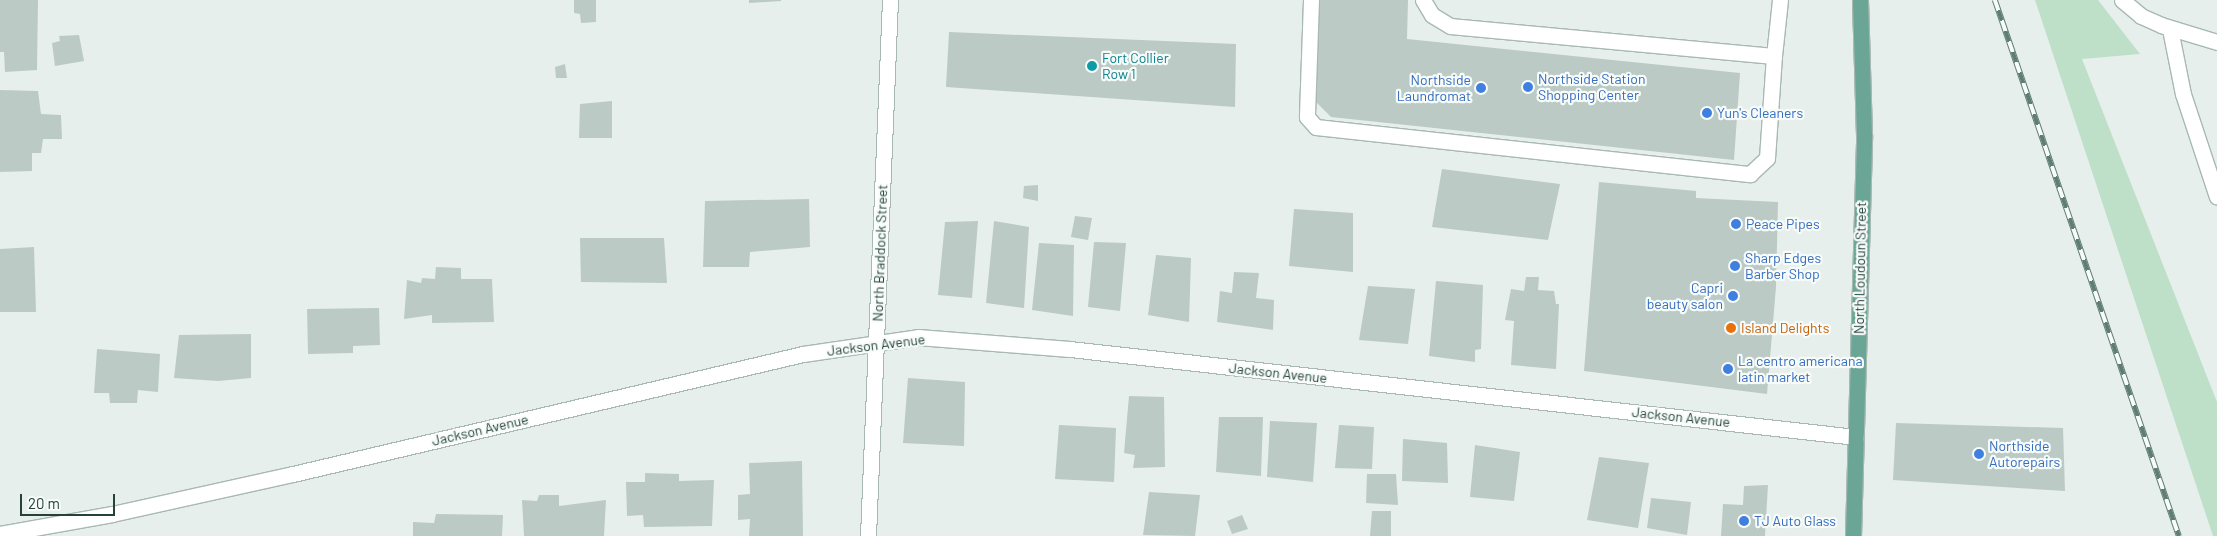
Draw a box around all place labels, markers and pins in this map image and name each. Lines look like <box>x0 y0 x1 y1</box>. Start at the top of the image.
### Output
place label: Fort Collier Row 1 <box>1102 50 1169 82</box>
marker: Fort Collier Row 1 <box>1086 60 1098 72</box>
place label: Northside Station Shopping Center <box>1538 71 1645 104</box>
place label: Northside Laundromat <box>1397 72 1471 104</box>
marker: Northside Station Shopping Center <box>1522 81 1534 93</box>
marker: Northside Laundromat <box>1475 82 1487 94</box>
place label: Yun's Cleaners <box>1717 105 1803 121</box>
marker: Yun's Cleaners <box>1701 107 1713 119</box>
place label: Peace Pipes <box>1746 216 1820 232</box>
marker: Peace Pipes <box>1730 218 1742 230</box>
place label: Sharp Edges Barber Shop <box>1745 250 1821 282</box>
marker: Sharp Edges Barber Shop <box>1729 260 1741 272</box>
place label: Capri beauty salon <box>1647 280 1723 312</box>
marker: Capri beauty salon <box>1727 290 1739 302</box>
place label: Island Delights <box>1741 320 1829 336</box>
marker: Island Delights <box>1725 322 1737 334</box>
place label: La centro americana latin market <box>1738 353 1863 386</box>
marker: La centro americana latin market <box>1722 363 1734 375</box>
place label: Northside Autorepairs <box>1989 438 2060 471</box>
marker: Northside Autorepairs <box>1973 448 1985 460</box>
place label: TJ Auto Glass <box>1754 513 1836 529</box>
marker: TJ Auto Glass <box>1738 515 1750 527</box>

